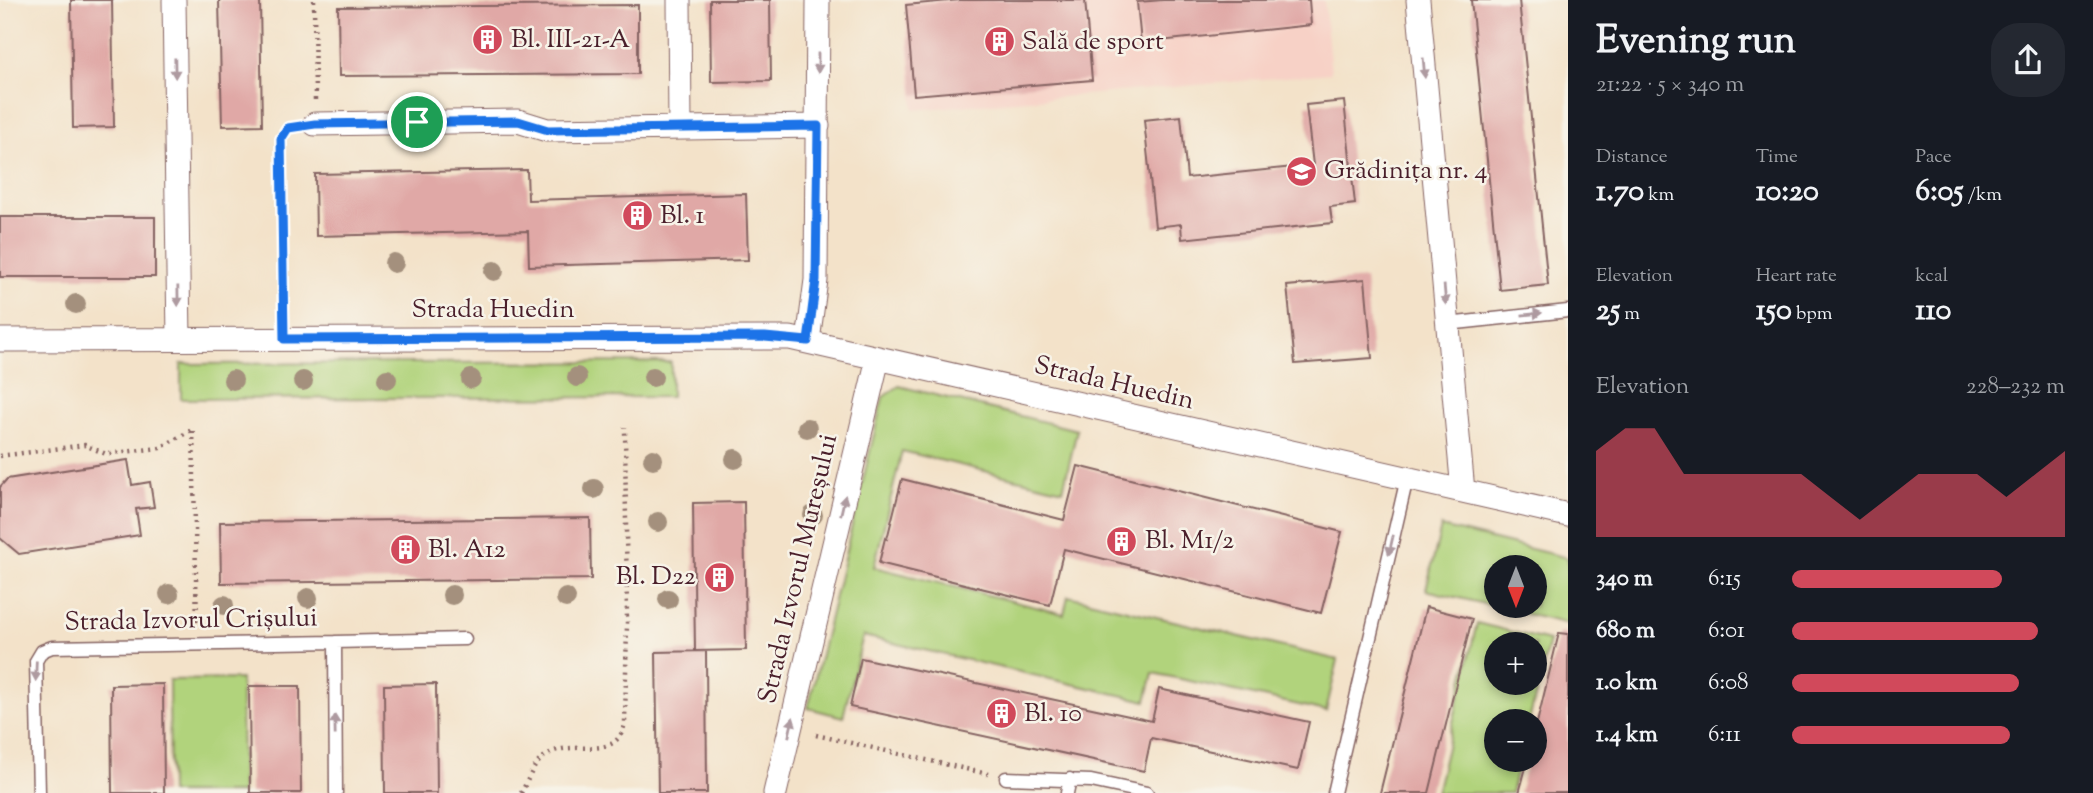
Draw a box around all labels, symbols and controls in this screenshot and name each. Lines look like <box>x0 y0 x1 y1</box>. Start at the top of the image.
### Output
text: Evening run <box>1596 16 1796 70</box>
place label: Bl. III-21-A <box>511 22 630 59</box>
building icon: Bl. III-21-A <box>471 23 505 57</box>
button: share <box>1991 23 2065 97</box>
place label: Sală de sport <box>1022 24 1164 61</box>
building icon: Sală de sport <box>982 25 1016 59</box>
one-way arrow <box>812 52 824 74</box>
one-way arrow <box>169 57 181 79</box>
one-way arrow <box>1419 57 1430 79</box>
text: 21:22 · 5 × 340 m <box>1596 69 1744 102</box>
pin <box>387 92 447 152</box>
icon: arrive <box>398 103 436 141</box>
text: Distance <box>1596 144 1668 171</box>
text: Time <box>1756 144 1798 171</box>
text: Pace <box>1915 144 1952 171</box>
place label: Grădinița nr. 4 <box>1324 153 1488 190</box>
school or university icon: Grădinița nr. 4 <box>1284 154 1318 188</box>
text: 1.70 <box>1596 171 1644 214</box>
text: 10:20 <box>1756 171 1819 214</box>
text: 6:05 <box>1915 171 1964 214</box>
text: km <box>1644 182 1674 209</box>
text: /km <box>1964 182 2002 209</box>
place label: Bl. 1 <box>660 198 705 235</box>
building icon: Bl. 1 <box>620 199 654 233</box>
text: Elevation <box>1596 263 1673 290</box>
text: Heart rate <box>1756 263 1837 290</box>
text: kcal <box>1915 263 1948 290</box>
one-way arrow <box>1440 284 1451 306</box>
one-way arrow <box>172 285 184 307</box>
text: 25 <box>1596 290 1620 333</box>
text: 150 <box>1756 290 1792 333</box>
text: 110 <box>1915 290 1951 333</box>
street label: Strada Huedin <box>411 292 575 329</box>
text: m <box>1620 301 1640 328</box>
text: bpm <box>1792 301 1833 328</box>
one-way arrow <box>1521 309 1543 320</box>
street label: Strada Huedin <box>1030 348 1198 420</box>
text: Elevation <box>1596 371 1689 404</box>
text: 228–232 m <box>1966 371 2065 404</box>
street label: Strada Izvorul Mureșului <box>750 430 848 708</box>
one-way arrow <box>838 494 849 516</box>
place label: Bl. M1/2 <box>1145 523 1234 560</box>
building icon: Bl. M1/2 <box>1105 524 1139 558</box>
place label: Bl. A12 <box>428 532 506 569</box>
building icon: Bl. A12 <box>388 533 422 567</box>
one-way arrow <box>1385 534 1396 556</box>
north arrow <box>1484 555 1547 618</box>
map controls <box>1484 555 1547 772</box>
place label: Bl. D22 <box>616 559 696 596</box>
building icon: Bl. D22 <box>702 560 736 594</box>
text: 340 m <box>1596 563 1653 596</box>
text: 6:15 <box>1708 563 1741 596</box>
street label: Strada Izvorul Crișului <box>64 600 318 642</box>
text: 680 m <box>1596 615 1655 648</box>
text: 6:01 <box>1708 615 1745 648</box>
button: + <box>1484 632 1547 695</box>
one-way arrow <box>31 661 42 683</box>
text: 1.0 km <box>1596 667 1658 700</box>
text: 6:08 <box>1708 667 1749 700</box>
place label: Bl. 10 <box>1024 696 1082 733</box>
building icon: Bl. 10 <box>984 697 1018 731</box>
button: − <box>1484 709 1547 772</box>
one-way arrow <box>330 714 341 736</box>
one-way arrow <box>785 716 796 738</box>
text: 1.4 km <box>1596 719 1658 752</box>
text: 6:11 <box>1708 719 1741 752</box>

